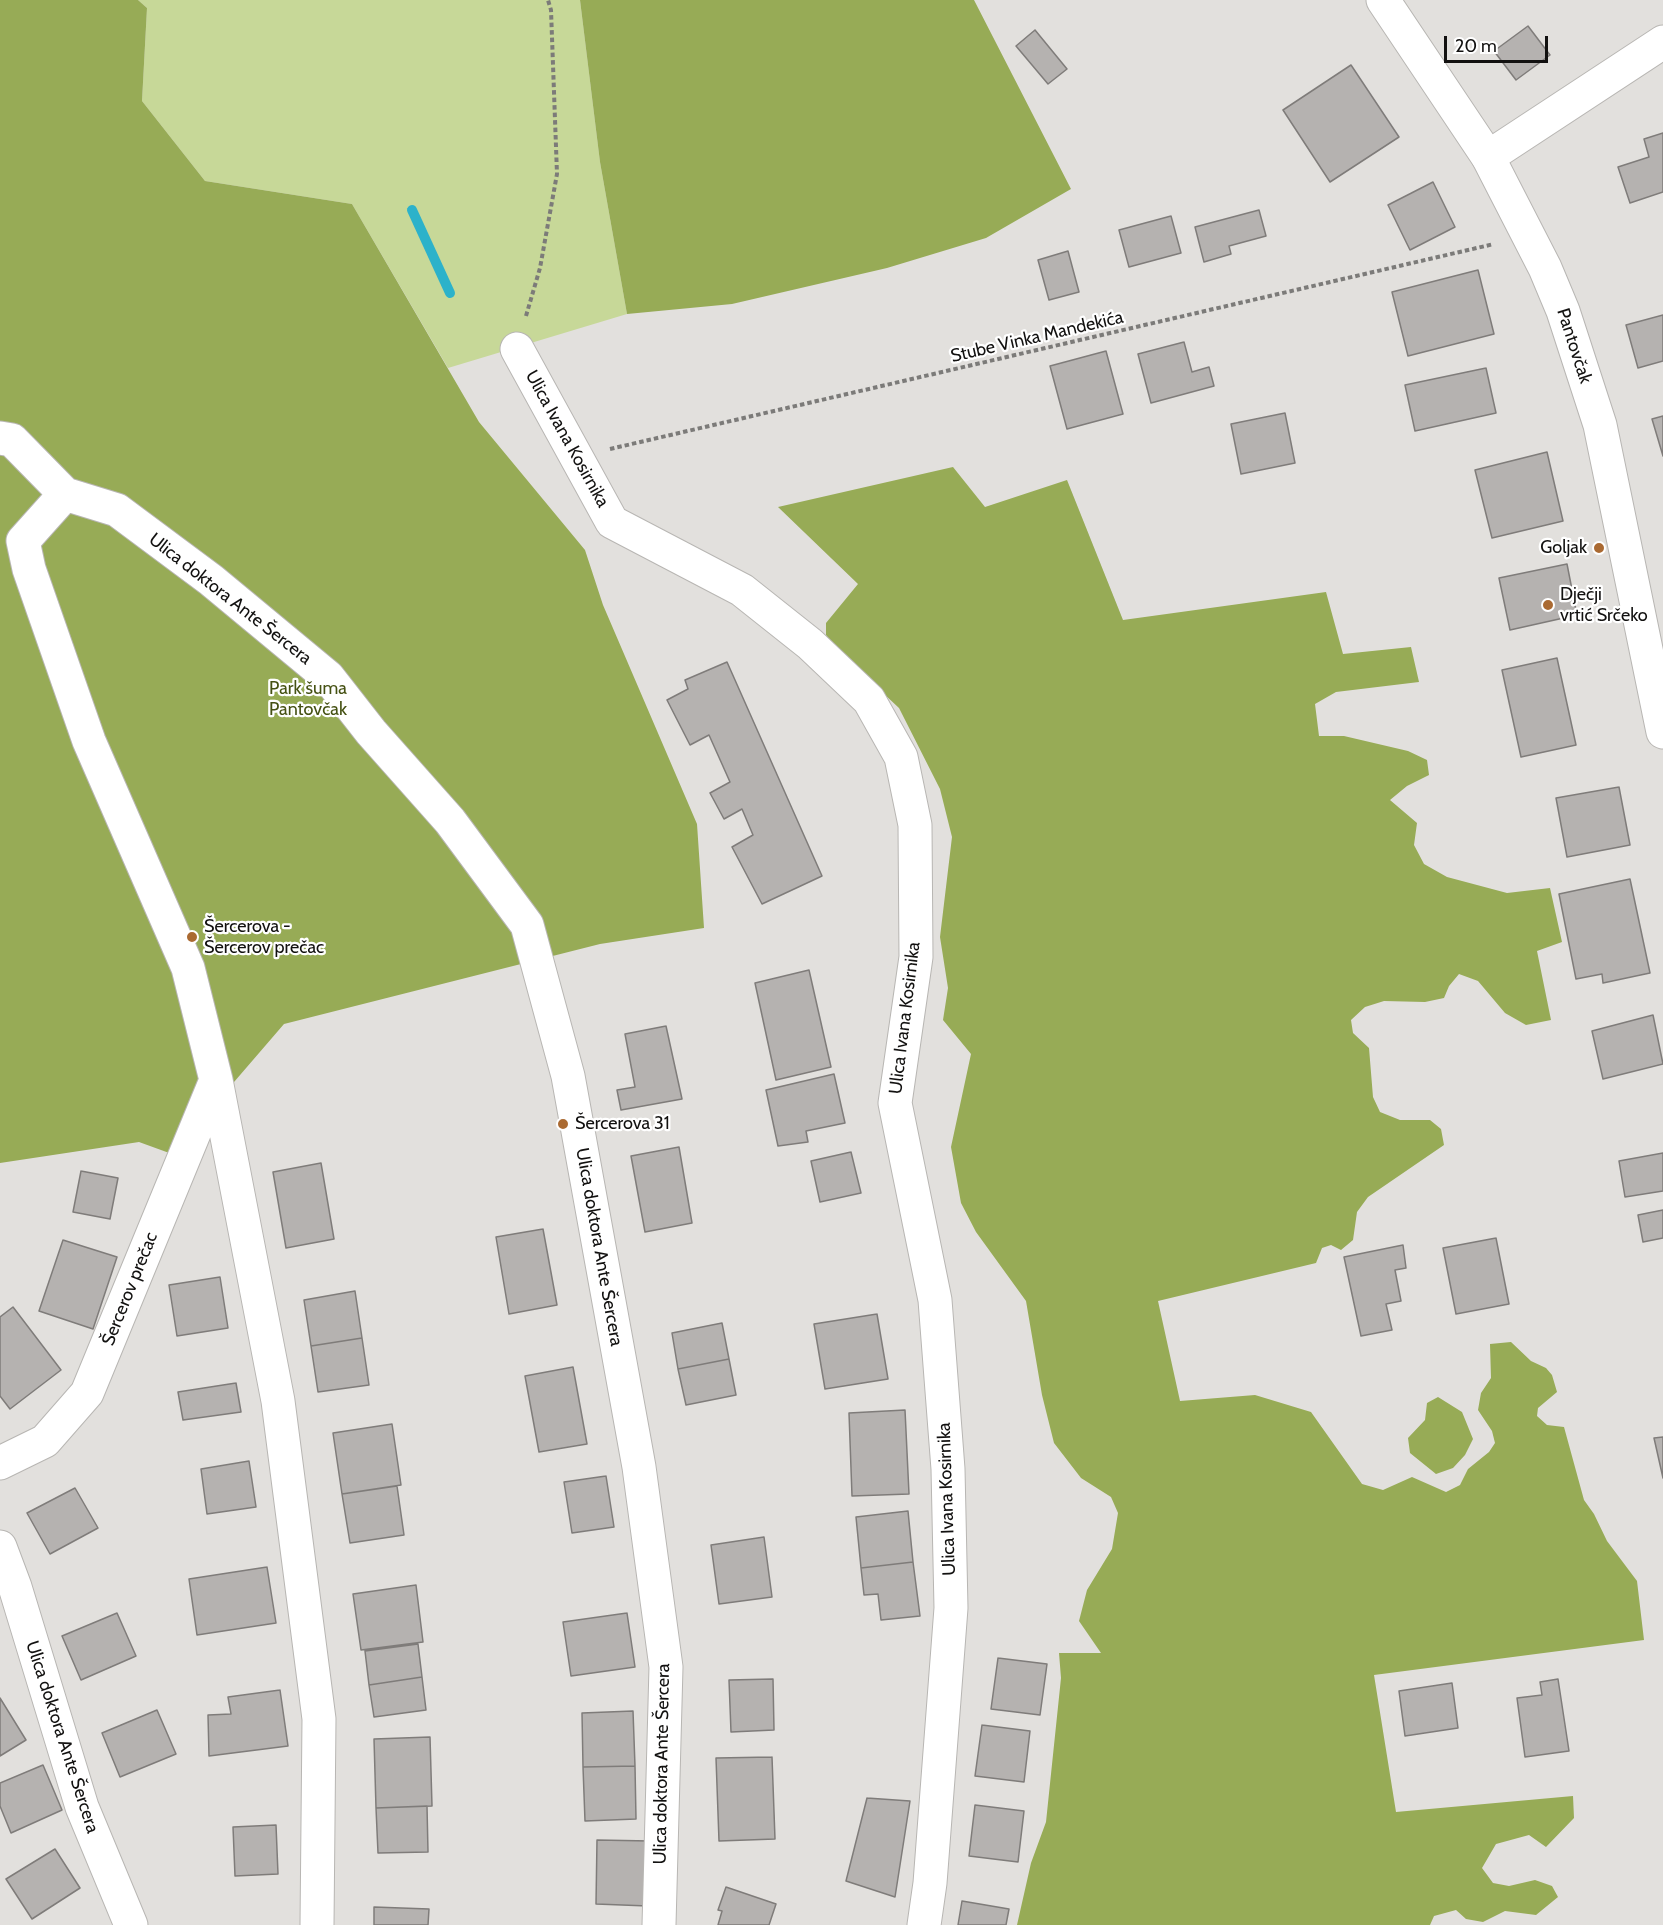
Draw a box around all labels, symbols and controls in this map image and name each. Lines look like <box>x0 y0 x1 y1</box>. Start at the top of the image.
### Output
scale bar <box>1447 24 1550 62</box>
text: 20 m <box>1455 35 1497 57</box>
street label: Pantovčak <box>1552 306 1596 386</box>
street label: Stube Vinka Mandekića <box>949 307 1125 367</box>
street label: Ulica Ivana Kosirnika <box>520 367 614 511</box>
street label: Ulica doktora Ante Šercera <box>144 529 316 669</box>
place label: Goljak <box>1540 537 1587 559</box>
marker: Goljak <box>1592 541 1606 555</box>
place label: Dječji vrtić Srčeko <box>1560 584 1648 626</box>
marker: Dječji vrtić Srčeko <box>1541 598 1555 612</box>
park label: Park šuma Pantovčak <box>269 678 347 720</box>
place label: Šercerova - Šercerov prečac <box>204 916 324 958</box>
marker: Šercerova - Šercerov prečac <box>185 930 199 944</box>
street label: Ulica Ivana Kosirnika <box>885 941 925 1095</box>
place label: Šercerova 31 <box>575 1113 670 1135</box>
marker: Šercerova 31 <box>556 1117 570 1131</box>
street label: Ulica doktora Ante Šercera <box>571 1146 627 1348</box>
street label: Šercerov prečac <box>97 1229 163 1349</box>
street label: Ulica Ivana Kosirnika <box>934 1422 960 1576</box>
street label: Ulica doktora Ante Šercera <box>21 1638 103 1836</box>
street label: Ulica doktora Ante Šercera <box>649 1663 675 1865</box>

